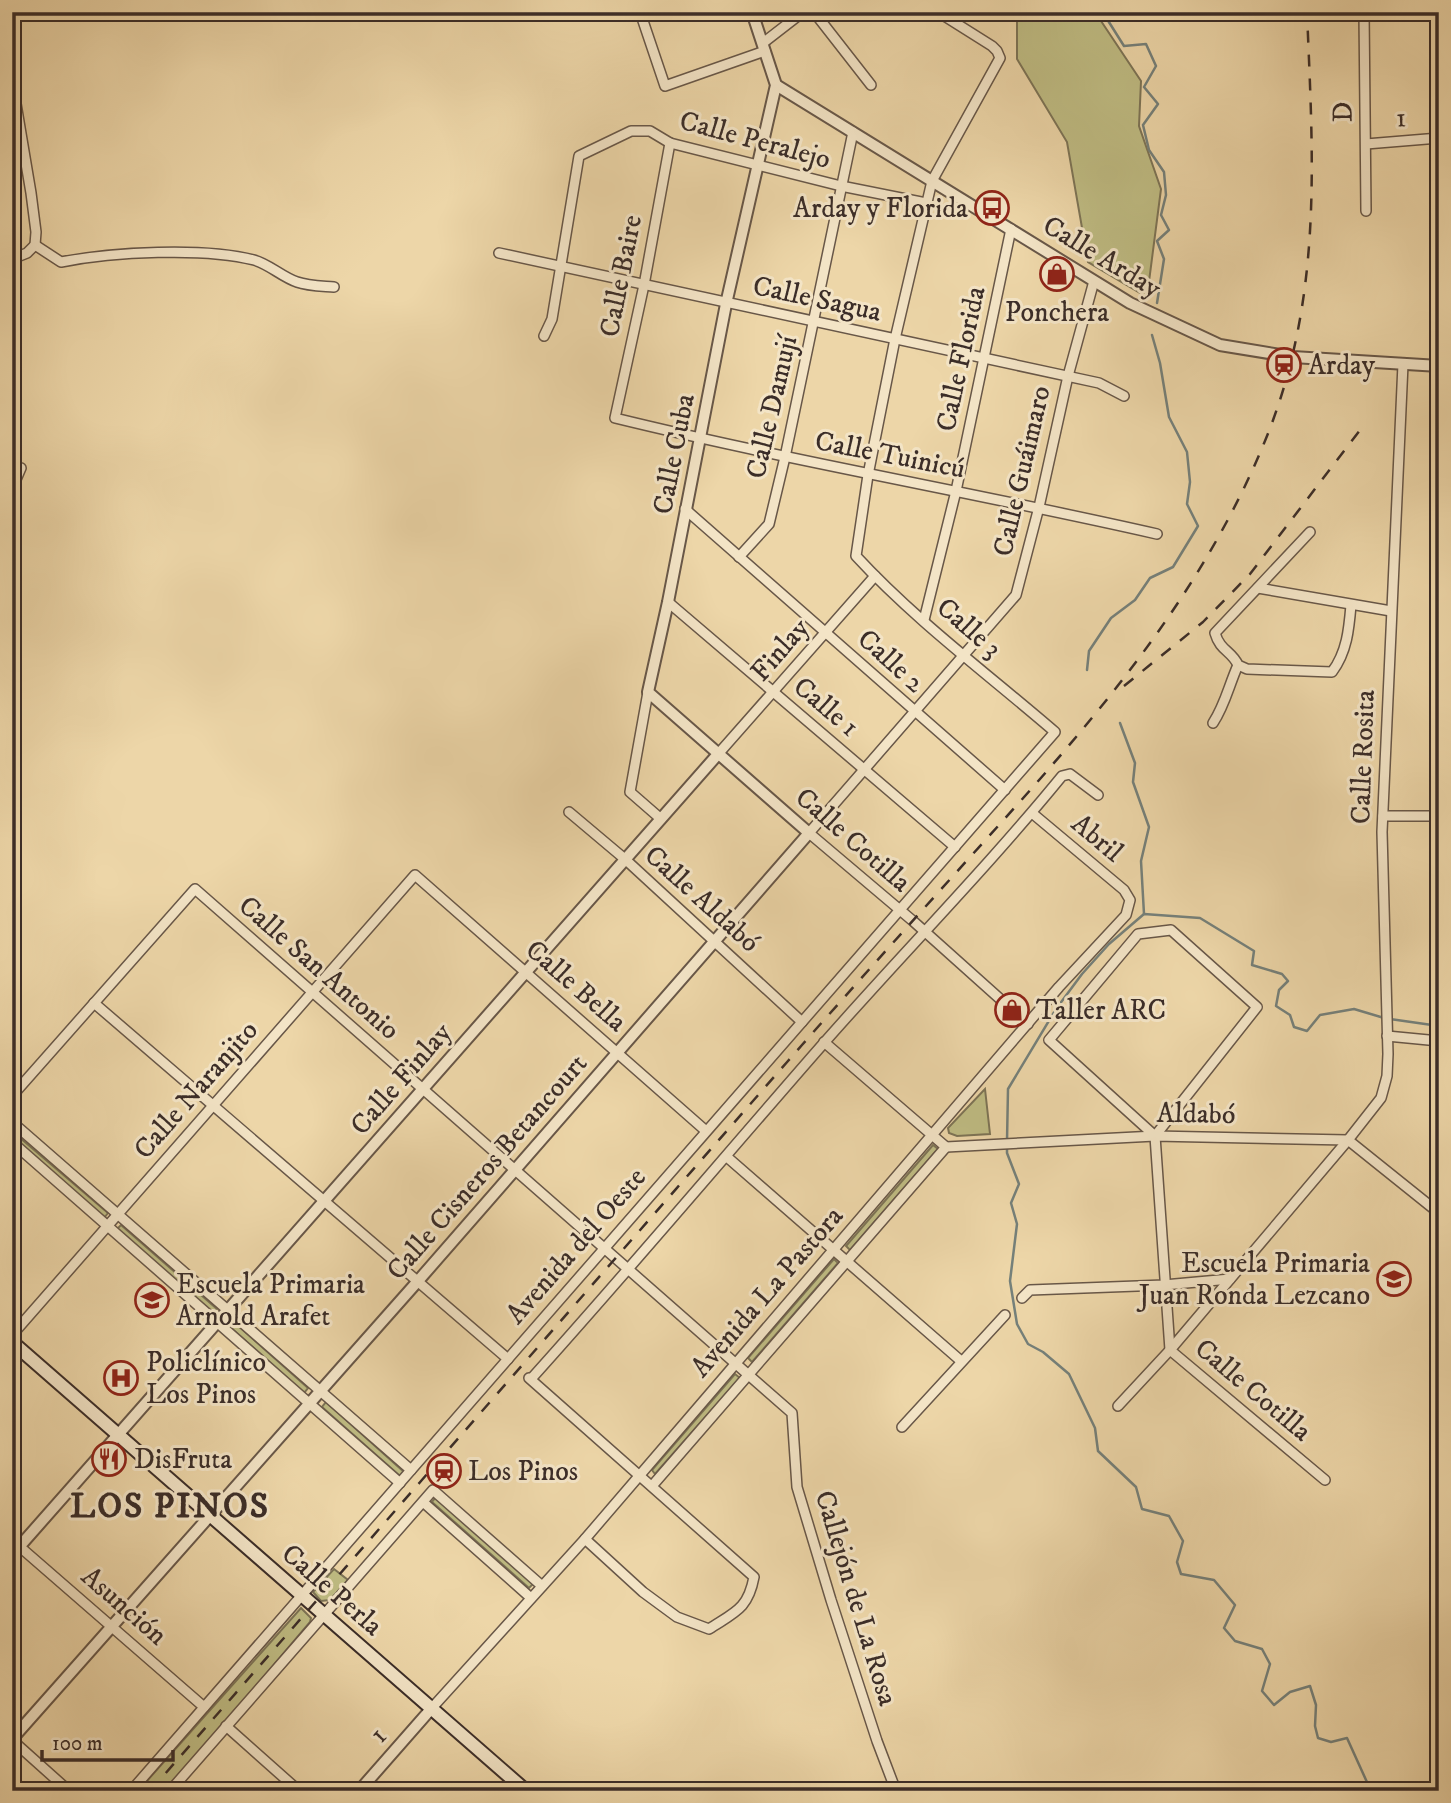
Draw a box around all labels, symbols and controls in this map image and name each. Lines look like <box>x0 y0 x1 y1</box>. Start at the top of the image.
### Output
street label: 1 <box>1395 100 1407 136</box>
street label: D <box>1325 101 1361 123</box>
street label: Calle Peralejo <box>676 103 834 177</box>
bus stop icon: Arday y Florida <box>973 189 1011 227</box>
place label: Arday y Florida <box>793 191 968 226</box>
street label: Calle Arday <box>1036 208 1168 306</box>
street label: Calle Baire <box>592 212 650 340</box>
shop icon: Ponchera <box>1038 255 1076 293</box>
street label: Calle Sagua <box>750 268 885 330</box>
street label: Calle Florida <box>929 283 993 435</box>
place label: Ponchera <box>1005 295 1109 330</box>
street label: Calle Damují <box>739 330 806 482</box>
station icon: Arday <box>1265 346 1303 384</box>
place label: Arday <box>1308 348 1376 383</box>
street label: Calle Guáimaro <box>985 382 1059 560</box>
street label: Calle Cuba <box>645 391 703 517</box>
street label: Calle Tuinicú <box>812 423 968 487</box>
street label: Calle 3 <box>929 590 1009 666</box>
street label: Finlay <box>743 611 817 689</box>
street label: Calle 2 <box>850 622 932 700</box>
street label: Calle 1 <box>786 669 866 745</box>
street label: Calle Rosita <box>1343 689 1383 825</box>
street label: Calle Cotilla <box>788 780 918 900</box>
street label: Abril <box>1064 806 1130 870</box>
street label: Calle Aldabó <box>637 838 767 960</box>
street label: Calle San Antonio <box>231 888 407 1048</box>
street label: Calle Bella <box>518 932 634 1040</box>
shop icon: Taller ARC <box>993 991 1031 1029</box>
place label: Taller ARC <box>1036 993 1166 1028</box>
street label: Calle Naranjito <box>126 1013 266 1167</box>
street label: Calle Finlay <box>343 1015 460 1142</box>
street label: Calle Cisneros Betancourt <box>379 1047 595 1287</box>
street label: Aldabó <box>1156 1096 1236 1132</box>
street label: Avenida del Oeste <box>498 1160 654 1332</box>
street label: Avenida La Pastora <box>683 1199 851 1385</box>
place label: Escuela Primaria Juan Ronda Lezcano <box>1136 1246 1370 1313</box>
school or university icon: Escuela Primaria Juan Ronda Lezcano <box>1375 1260 1413 1298</box>
place label: Escuela Primaria Arnold Arafet <box>176 1267 365 1334</box>
school or university icon: Escuela Primaria Arnold Arafet <box>133 1281 171 1319</box>
street label: Calle Cotilla <box>1187 1331 1319 1449</box>
place label: Policlínico Los Pinos <box>146 1345 266 1412</box>
hospital icon: Policlínico Los Pinos <box>102 1359 140 1397</box>
restaurant icon: DisFruta <box>90 1440 128 1478</box>
place label: DisFruta <box>134 1442 232 1477</box>
station icon: Los Pinos <box>425 1452 463 1490</box>
place label: Los Pinos <box>468 1454 578 1489</box>
district label: LOS PINOS <box>70 1485 270 1529</box>
street label: Callejón de La Rosa <box>807 1486 905 1710</box>
street label: Calle Perla <box>274 1536 390 1644</box>
street label: Asunción <box>74 1559 175 1653</box>
scale bar <box>42 1719 173 1763</box>
street label: 1 <box>361 1720 395 1750</box>
text: 100 m <box>52 1731 103 1757</box>

